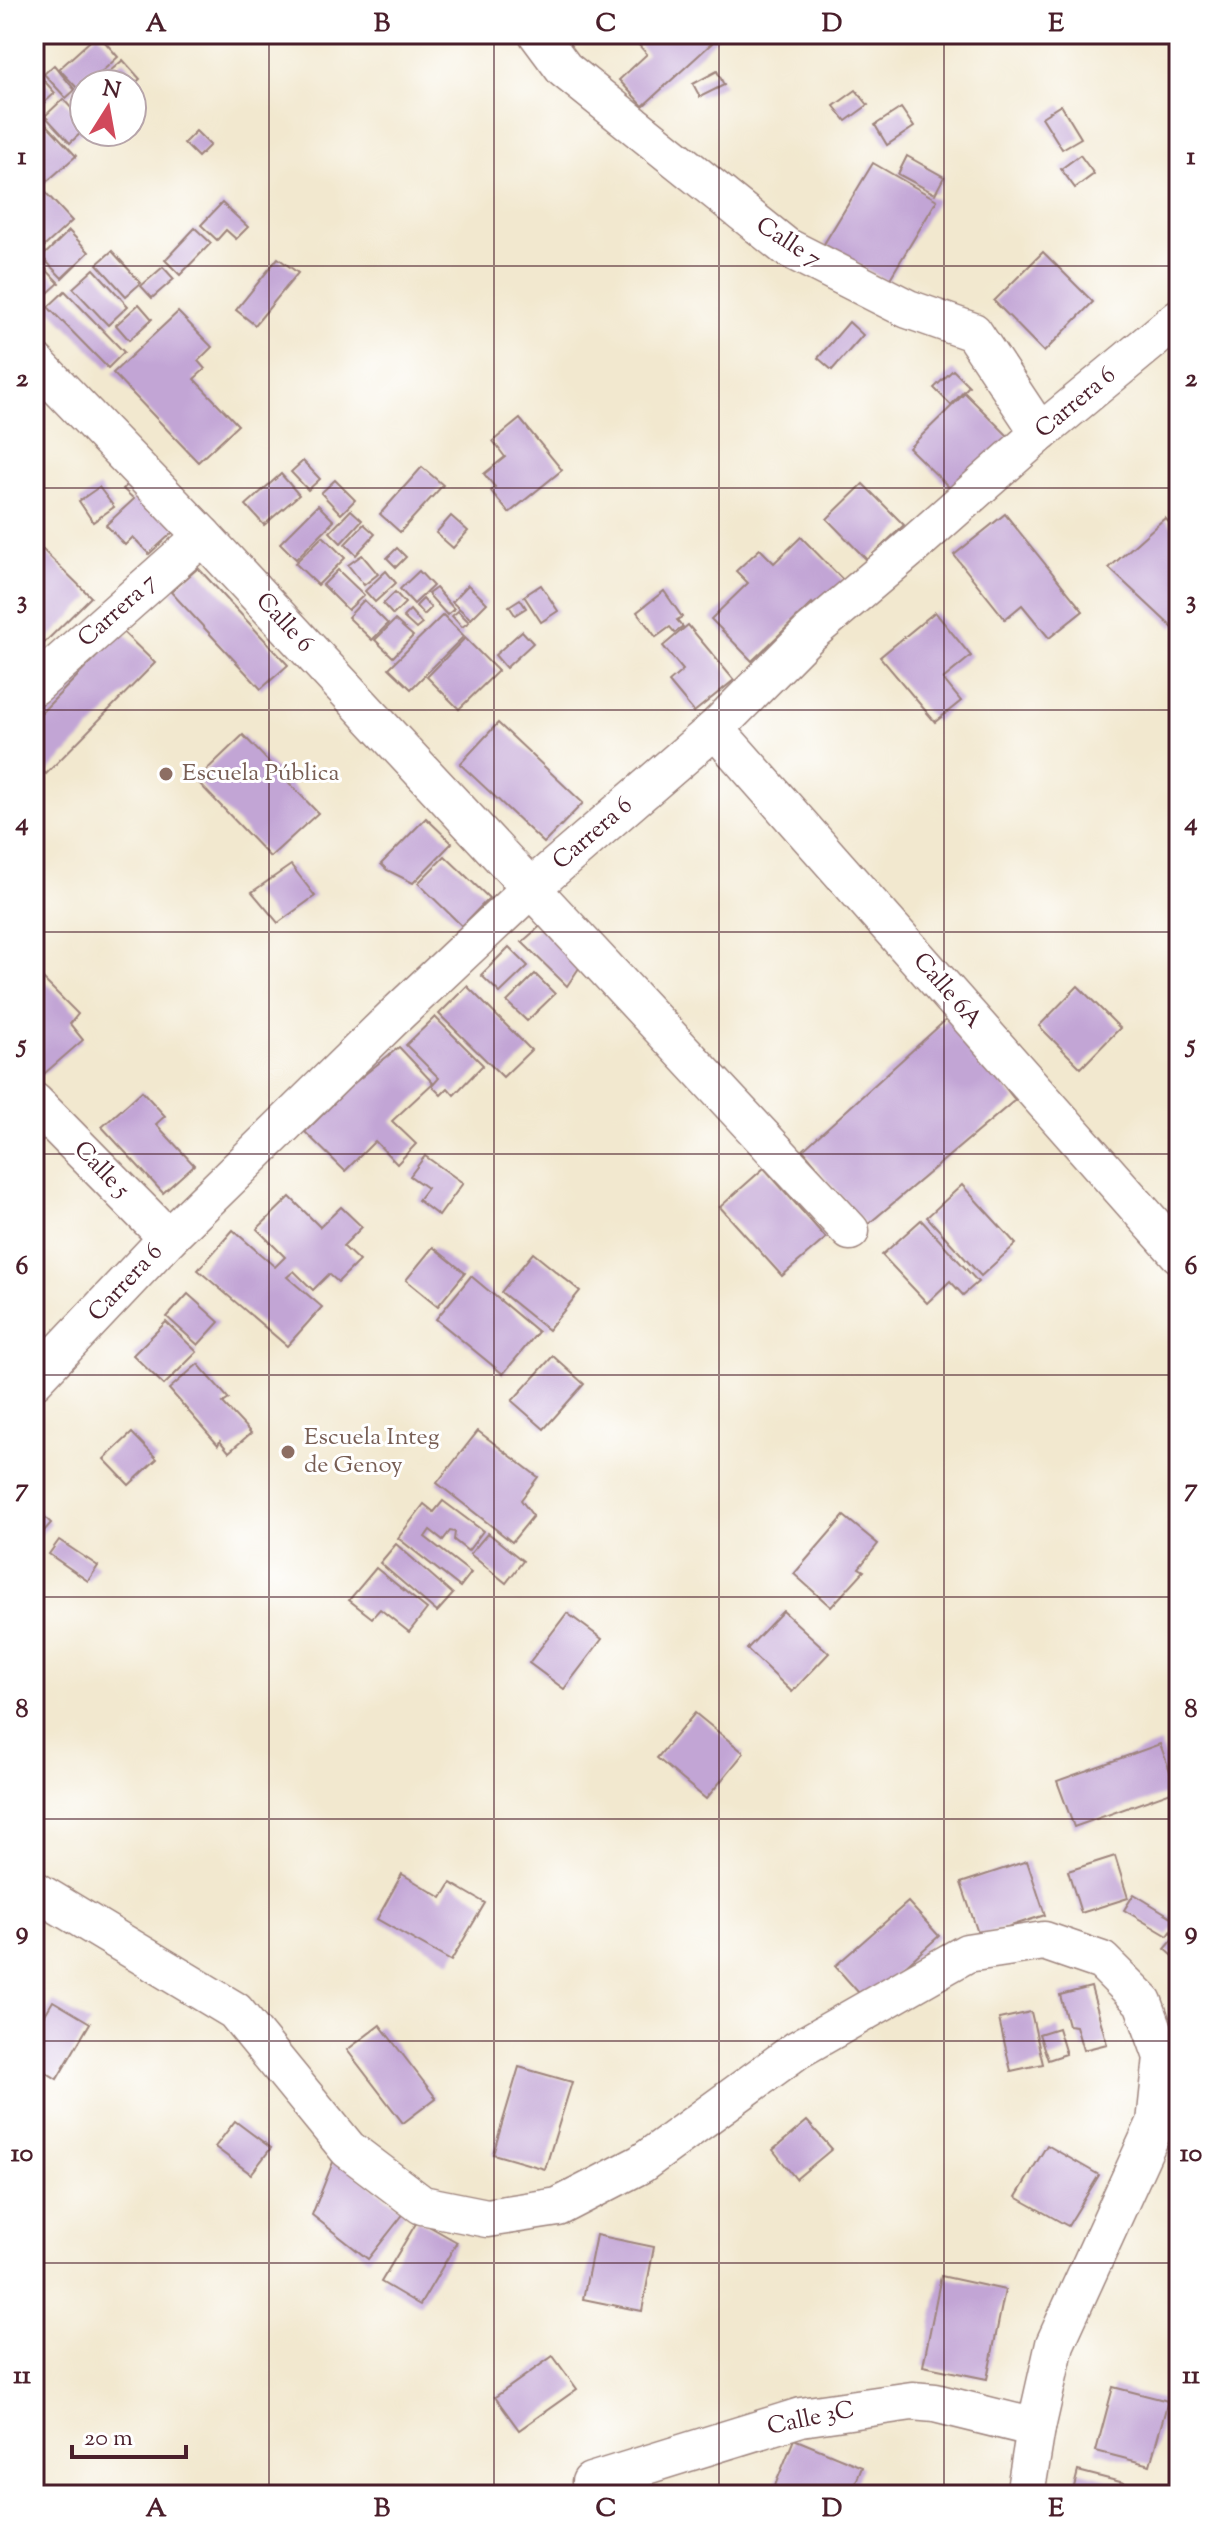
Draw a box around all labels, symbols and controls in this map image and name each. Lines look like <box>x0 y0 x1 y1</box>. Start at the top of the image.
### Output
text: A <box>145 6 167 43</box>
text: B <box>374 6 391 43</box>
text: C <box>596 6 616 43</box>
text: D <box>822 6 842 43</box>
text: E <box>1048 6 1064 43</box>
north arrow <box>68 68 148 148</box>
text: N <box>100 74 123 109</box>
text: 1 <box>18 139 27 176</box>
text: 1 <box>1187 139 1196 176</box>
street label: Calle 7 <box>749 209 827 277</box>
street label: Carrera 6 <box>1028 359 1124 447</box>
text: 2 <box>16 361 29 398</box>
text: 2 <box>1185 361 1198 398</box>
street label: Carrera 7 <box>71 566 165 656</box>
text: 3 <box>17 583 27 620</box>
text: 3 <box>1186 583 1196 620</box>
street label: Calle 6 <box>247 585 321 661</box>
place label: Escuela Pública <box>182 757 340 791</box>
marker: Escuela Pública <box>157 765 175 783</box>
street label: Carrera 6 <box>546 790 640 878</box>
text: 4 <box>14 805 29 842</box>
text: 4 <box>1183 805 1198 842</box>
street label: Calle 6A <box>904 946 990 1037</box>
text: 5 <box>16 1027 27 1064</box>
text: 5 <box>1185 1027 1196 1064</box>
street label: Calle 5 <box>65 1134 137 1206</box>
street label: Carrera 6 <box>81 1236 171 1330</box>
text: 6 <box>16 1249 29 1286</box>
text: 6 <box>1185 1249 1198 1286</box>
place label: Escuela Integ de Genoy <box>304 1421 440 1483</box>
marker: Escuela Integ de Genoy <box>279 1443 297 1461</box>
text: 7 <box>15 1471 29 1508</box>
text: 7 <box>1184 1471 1198 1508</box>
text: 8 <box>15 1692 29 1729</box>
text: 8 <box>1184 1692 1198 1729</box>
text: 9 <box>16 1914 29 1951</box>
text: 9 <box>1185 1914 1198 1951</box>
text: 10 <box>11 2136 33 2173</box>
text: 10 <box>1180 2136 1202 2173</box>
text: 11 <box>13 2358 31 2395</box>
text: 11 <box>1182 2358 1200 2395</box>
street label: Calle 3C <box>764 2393 858 2445</box>
scale bar <box>72 2409 186 2459</box>
text: 20 m <box>84 2422 133 2456</box>
text: A <box>145 2491 167 2528</box>
text: B <box>374 2491 391 2528</box>
text: C <box>596 2491 616 2528</box>
text: D <box>822 2491 842 2528</box>
text: E <box>1048 2491 1064 2528</box>

